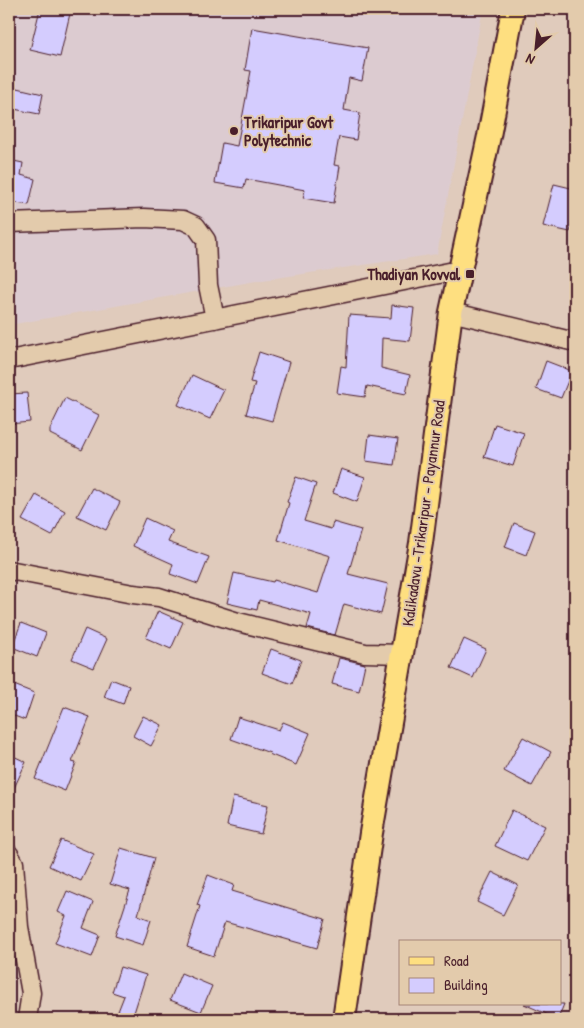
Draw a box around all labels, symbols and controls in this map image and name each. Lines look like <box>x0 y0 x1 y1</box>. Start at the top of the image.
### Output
north arrow <box>512 22 562 72</box>
text: N <box>522 50 538 70</box>
place label: Trikaripur Govt Polytechnic <box>243 111 334 152</box>
marker: Trikaripur Govt Polytechnic <box>228 125 240 137</box>
place label: Thadiyan Kovval <box>367 263 461 286</box>
marker: Thadiyan Kovval <box>464 268 476 280</box>
street label: Kalikadavu -Trikaripur - Payannur Road <box>396 399 450 627</box>
legend <box>399 940 562 1006</box>
text: Road <box>444 950 469 971</box>
text: Building <box>444 974 488 995</box>

